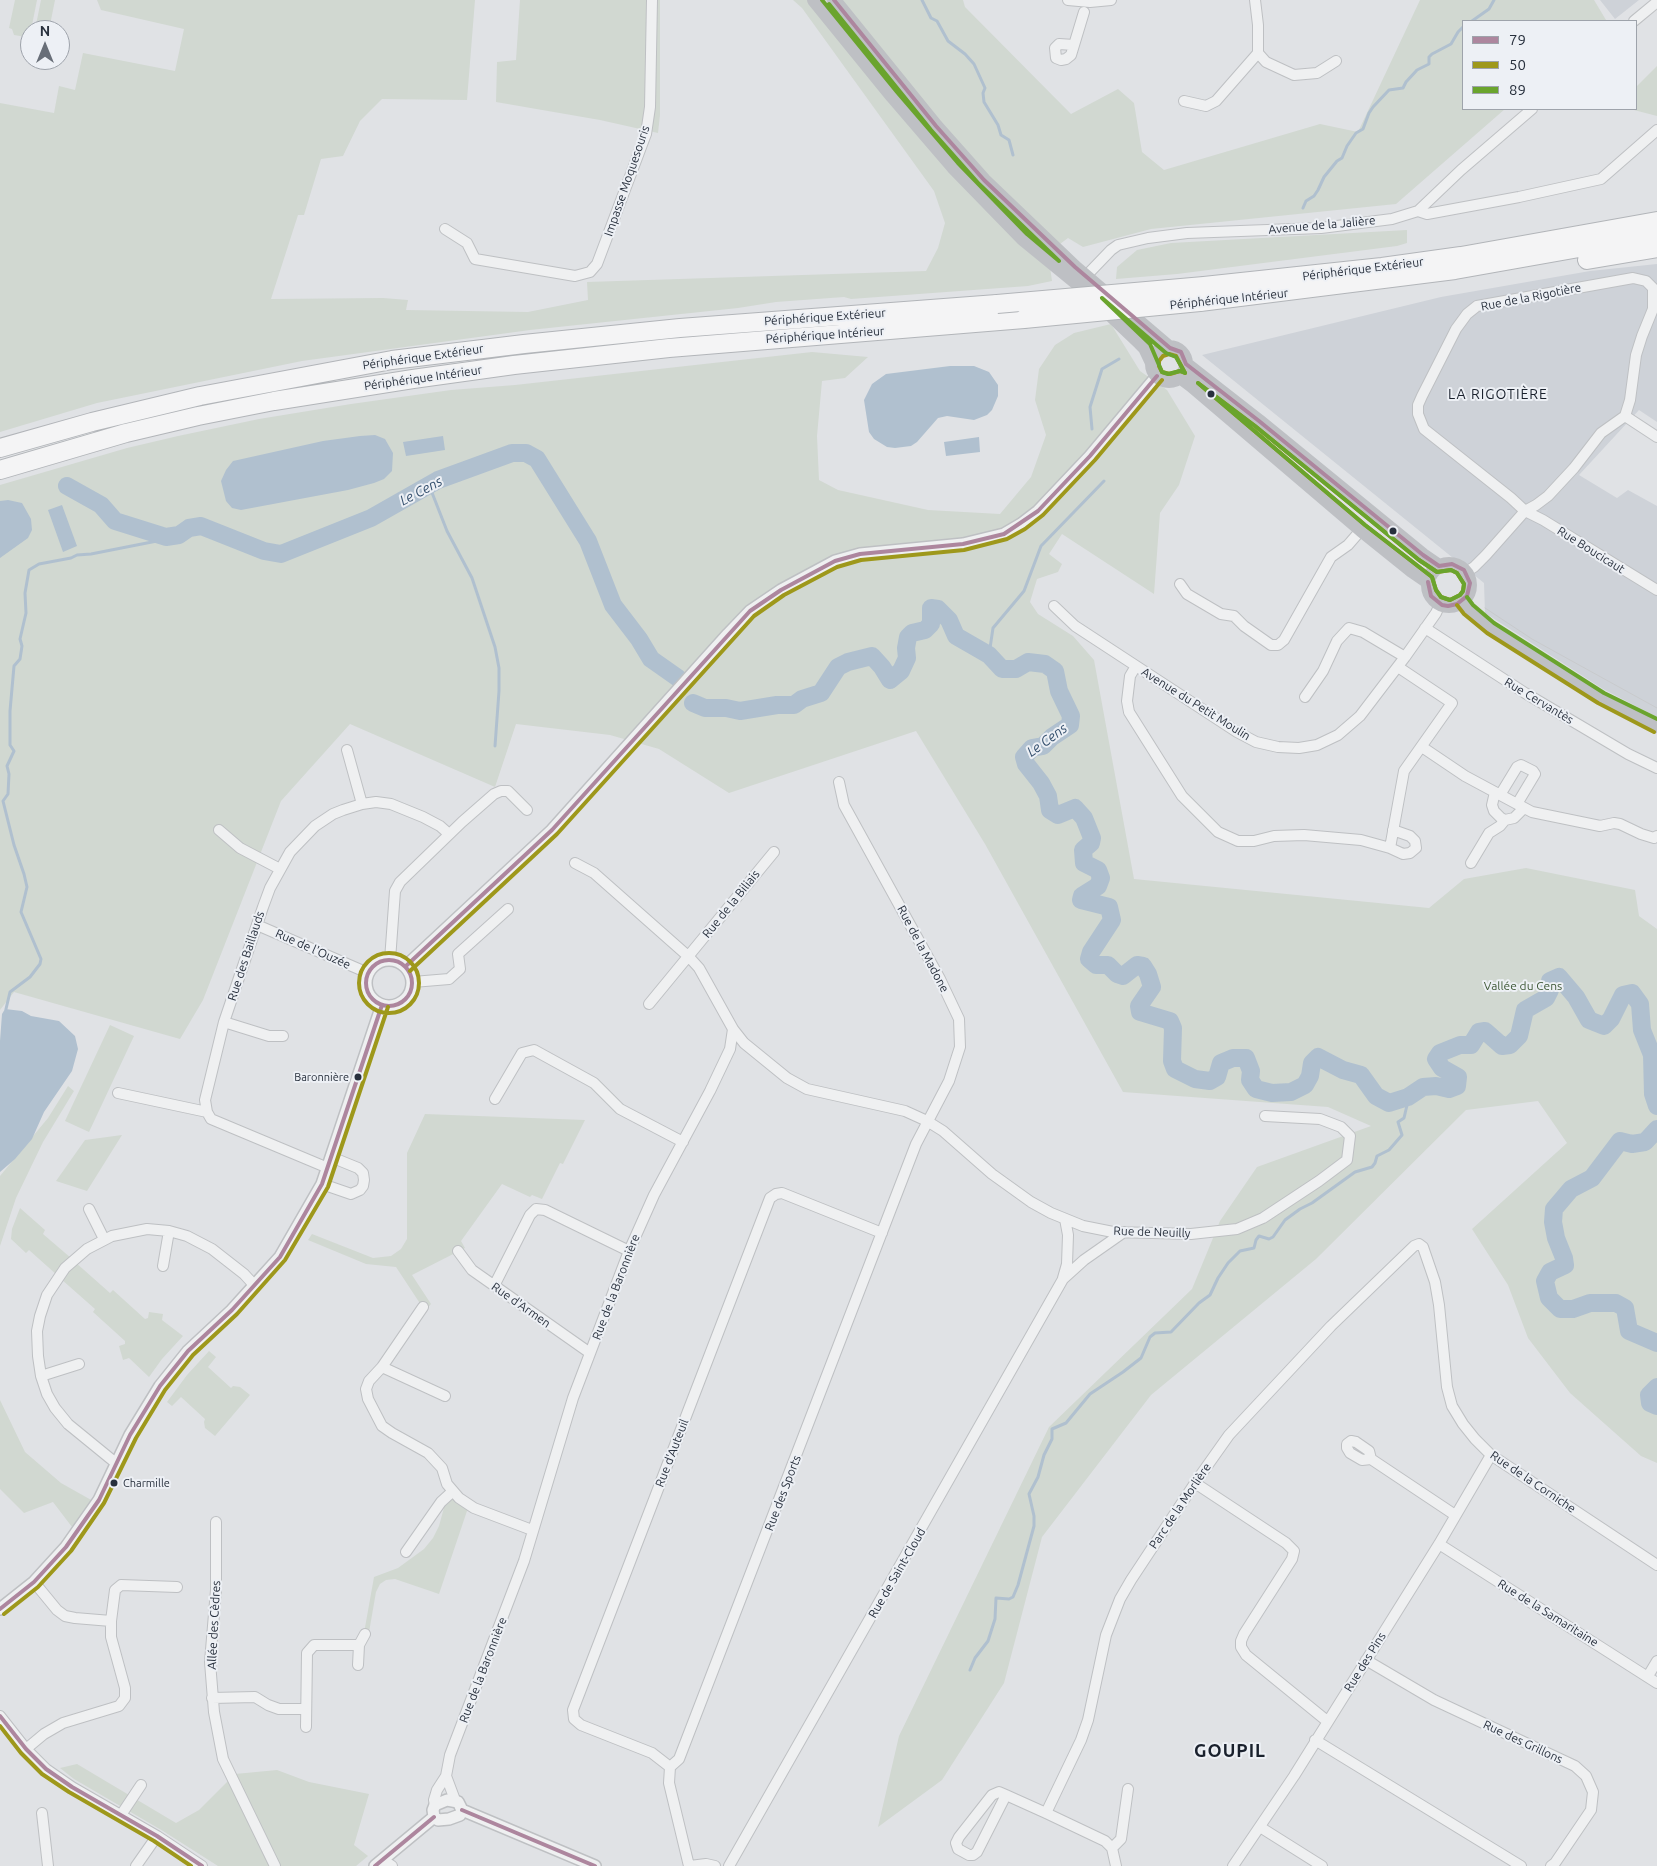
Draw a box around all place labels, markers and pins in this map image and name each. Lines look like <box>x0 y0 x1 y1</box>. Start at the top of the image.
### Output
unlabelled marker <box>1206 389 1216 399</box>
unlabelled marker <box>1388 526 1398 536</box>
place label: Baronnière <box>294 1070 349 1084</box>
marker: Baronnière <box>353 1072 363 1082</box>
place label: Charmille <box>123 1476 170 1490</box>
marker: Charmille <box>109 1478 119 1488</box>

